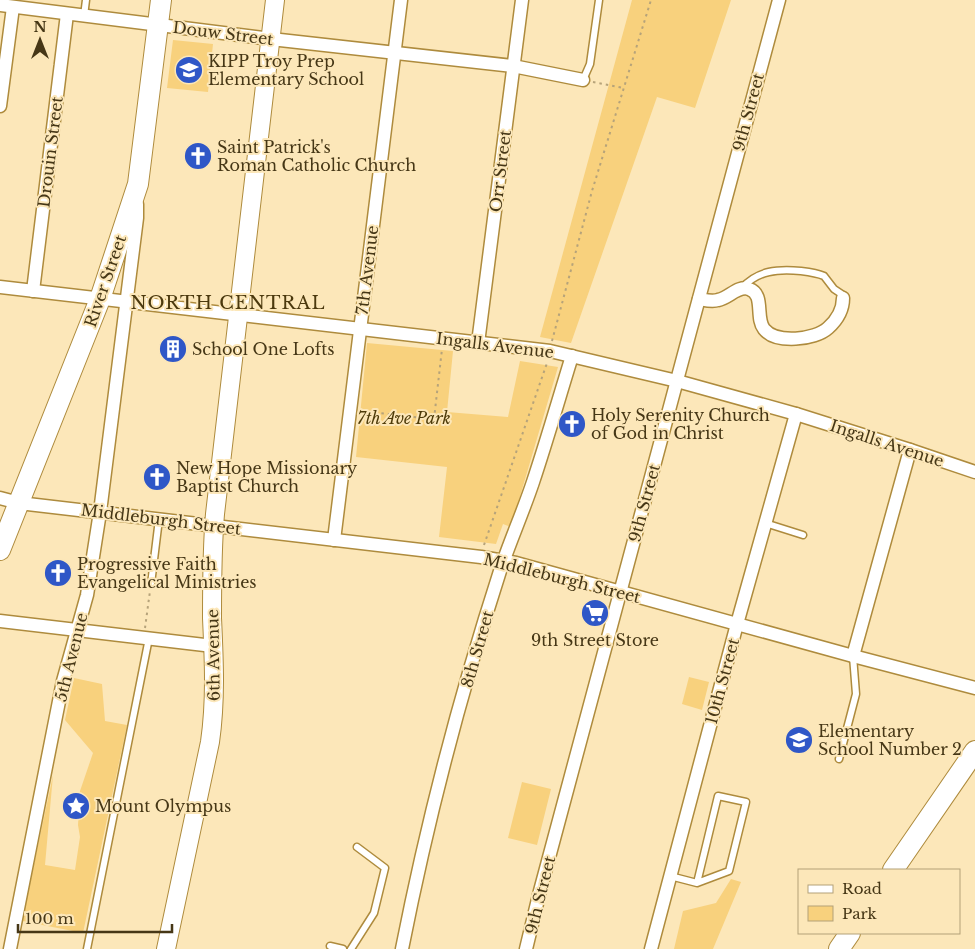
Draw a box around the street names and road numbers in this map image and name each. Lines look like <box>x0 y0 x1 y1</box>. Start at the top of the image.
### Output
street label: Douw Street <box>172 17 274 49</box>
street label: 9th Street <box>728 71 768 153</box>
street label: Drouin Street <box>33 95 67 209</box>
street label: Orr Street <box>485 129 515 213</box>
street label: 7th Avenue <box>352 224 382 316</box>
street label: River Street <box>80 232 130 330</box>
street label: Ingalls Avenue <box>435 328 555 362</box>
street label: Ingalls Avenue <box>827 415 947 471</box>
street label: 9th Street <box>624 462 664 544</box>
street label: Middleburgh Street <box>80 499 242 539</box>
street label: Middleburgh Street <box>481 549 643 607</box>
street label: 8th Street <box>456 608 498 690</box>
street label: 6th Avenue <box>202 609 224 701</box>
street label: 5th Avenue <box>50 610 92 704</box>
street label: 10th Street <box>701 636 743 726</box>
street label: 9th Street <box>521 854 559 936</box>

